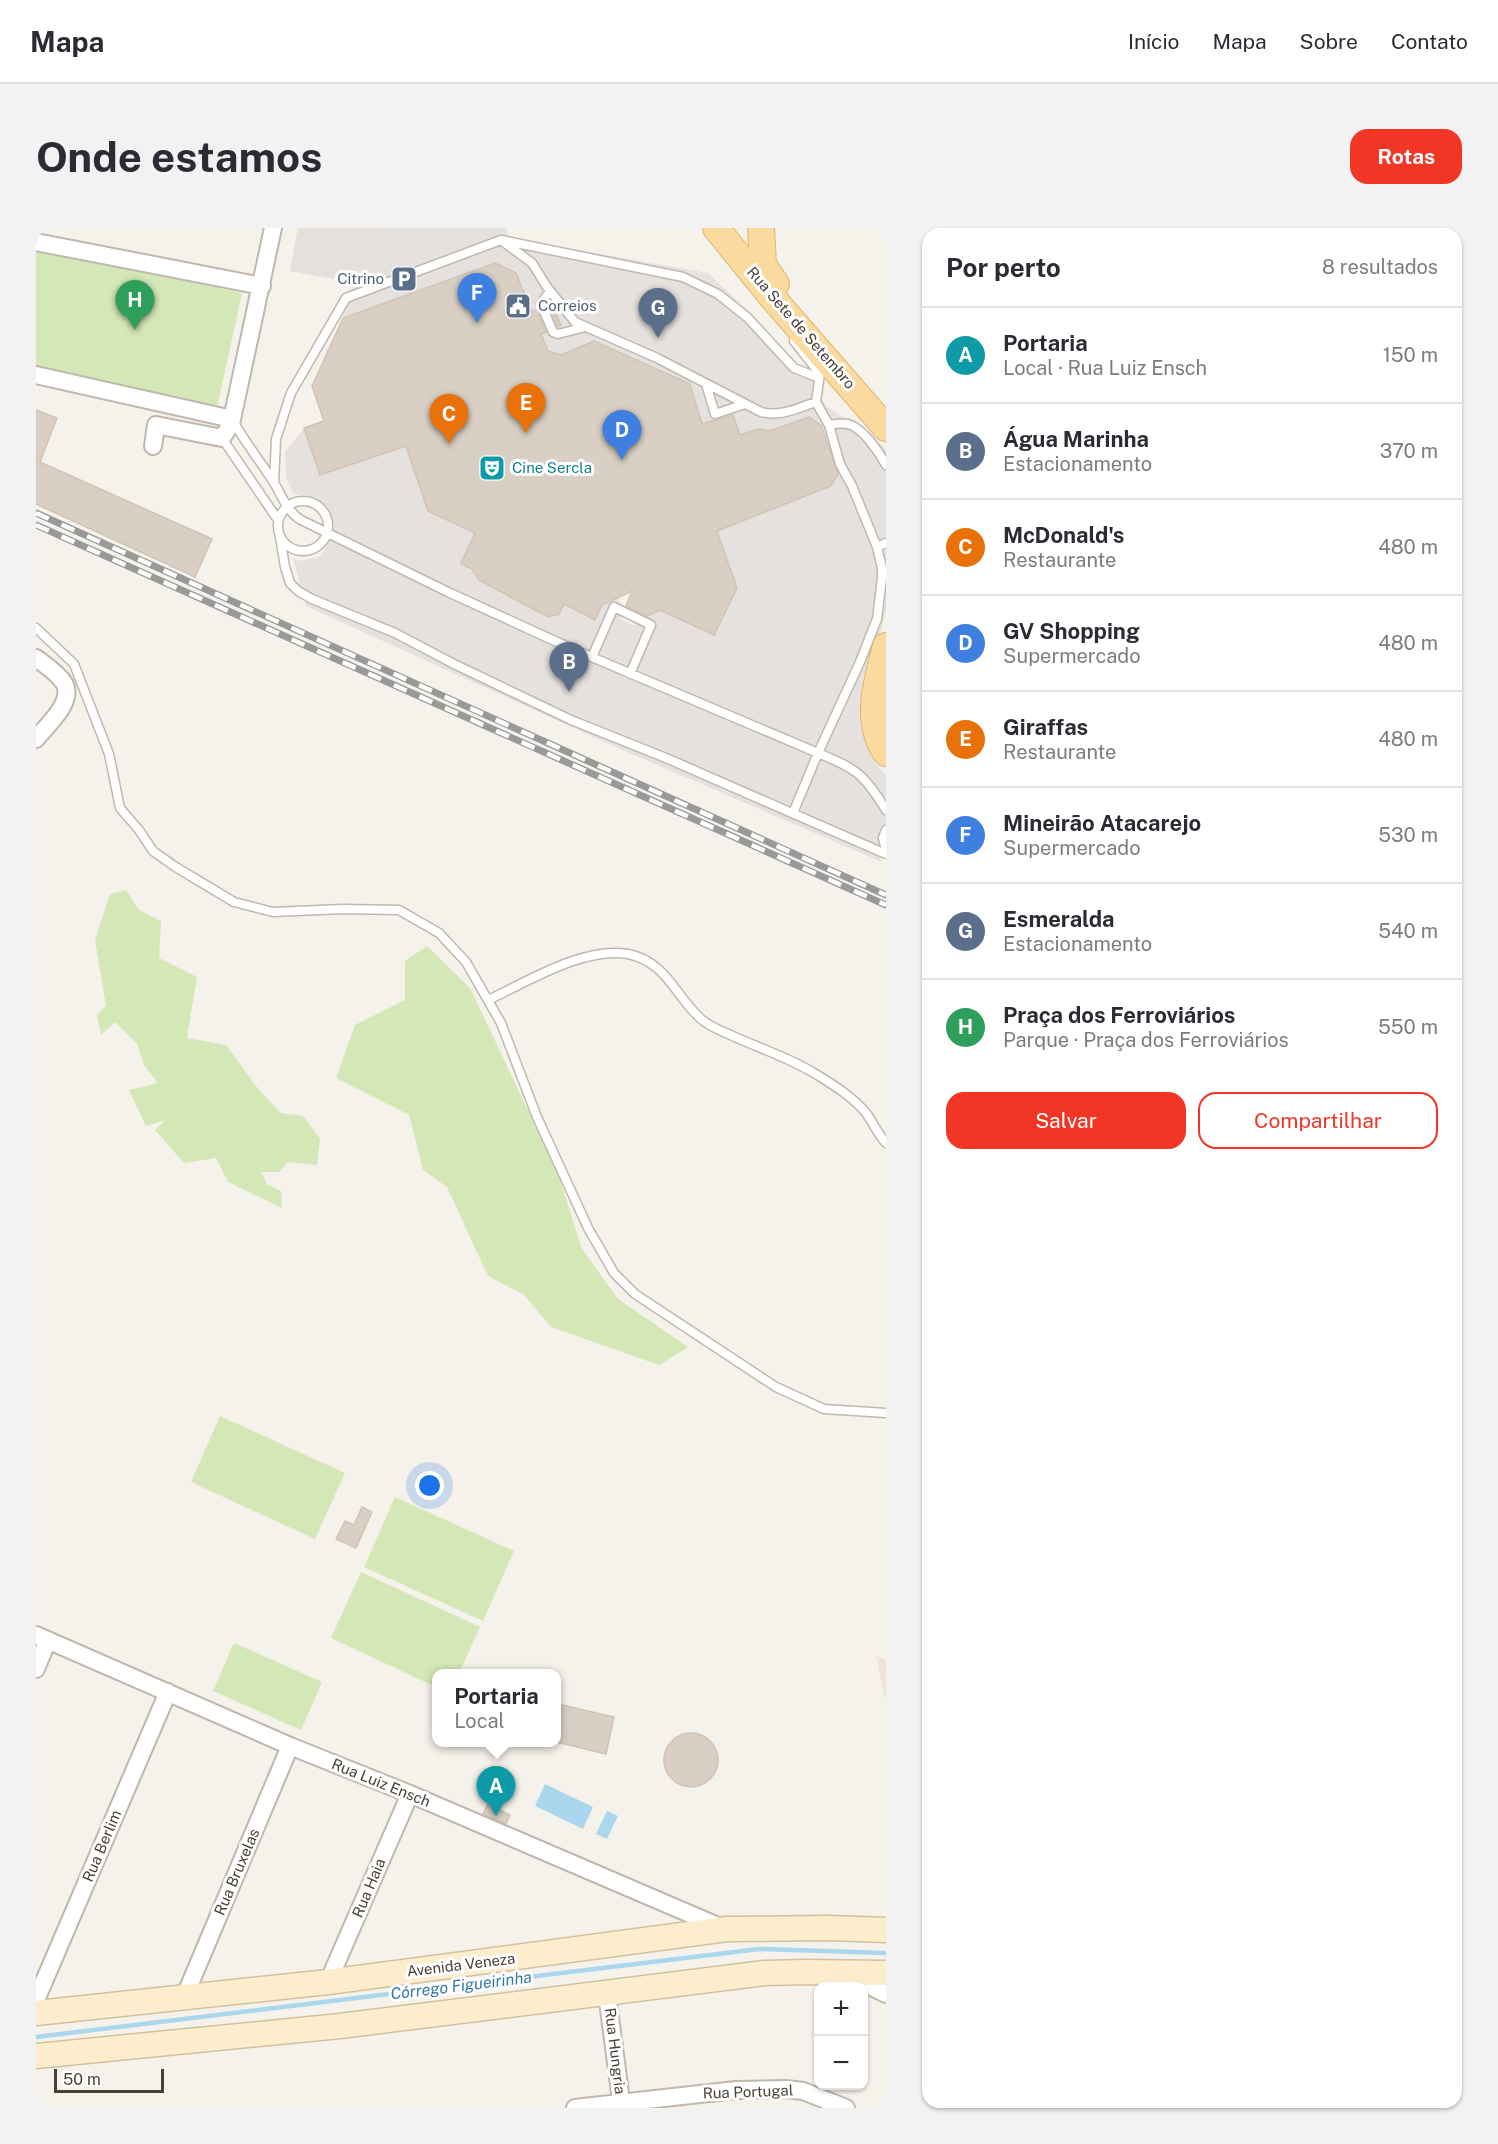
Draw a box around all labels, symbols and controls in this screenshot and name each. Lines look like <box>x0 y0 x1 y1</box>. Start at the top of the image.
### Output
text: Mapa <box>30 25 104 58</box>
text: Início <box>1128 29 1179 54</box>
text: Mapa <box>1212 29 1267 54</box>
text: Sobre <box>1300 29 1358 54</box>
text: Contato <box>1391 29 1468 54</box>
button: Rotas <box>1350 129 1462 184</box>
text: Onde estamos <box>36 132 322 181</box>
text: Por perto <box>946 252 1061 283</box>
text: 8 resultados <box>1322 255 1438 279</box>
street label: Rua Sete de Setembro <box>744 263 859 392</box>
parking icon: Citrino <box>389 264 419 294</box>
place label: Citrino <box>337 270 384 287</box>
pin: F <box>458 274 496 323</box>
pin: H <box>116 280 154 330</box>
pin: G <box>638 288 678 338</box>
public building icon: Correios <box>503 291 533 321</box>
place label: Correios <box>538 297 597 314</box>
text: Portaria <box>1003 330 1088 356</box>
text: A <box>958 343 973 367</box>
text: 150 m <box>1383 343 1438 367</box>
text: Local · Rua Luiz Ensch <box>1003 356 1207 380</box>
pin: E <box>506 384 546 433</box>
pin: C <box>430 394 468 444</box>
pin: D <box>602 410 642 460</box>
text: Água Marinha <box>1003 426 1149 452</box>
text: B <box>959 439 972 463</box>
text: 370 m <box>1380 439 1438 463</box>
text: Estacionamento <box>1003 452 1152 476</box>
theatre icon: Cine Sercla <box>477 453 507 483</box>
place label: Cine Sercla <box>512 459 592 476</box>
text: McDonald's <box>1003 522 1124 548</box>
text: C <box>958 535 973 559</box>
text: 480 m <box>1378 535 1438 559</box>
text: Restaurante <box>1003 548 1116 572</box>
text: GV Shopping <box>1003 618 1140 644</box>
text: D <box>958 631 973 655</box>
text: 480 m <box>1378 631 1438 655</box>
pin: B <box>550 642 588 692</box>
text: Supermercado <box>1003 644 1141 668</box>
text: Giraffas <box>1003 714 1088 740</box>
text: E <box>959 727 972 751</box>
text: 480 m <box>1378 727 1438 751</box>
text: Restaurante <box>1003 740 1116 764</box>
text: Mineirão Atacarejo <box>1003 810 1201 836</box>
text: F <box>959 823 972 847</box>
text: 530 m <box>1378 823 1438 847</box>
text: Supermercado <box>1003 836 1141 860</box>
text: Esmeralda <box>1003 906 1115 932</box>
text: G <box>958 919 973 943</box>
text: 540 m <box>1378 919 1438 943</box>
text: Estacionamento <box>1003 932 1152 956</box>
text: Praça dos Ferroviários <box>1003 1002 1235 1028</box>
text: H <box>958 1015 973 1039</box>
text: 550 m <box>1378 1015 1438 1039</box>
text: Parque · Praça dos Ferroviários <box>1003 1028 1289 1052</box>
button: Salvar <box>946 1092 1186 1149</box>
button: Compartilhar <box>1198 1092 1438 1149</box>
your location <box>415 1471 444 1500</box>
popup <box>432 1669 561 1747</box>
text: Portaria <box>454 1683 539 1709</box>
text: Local <box>454 1709 505 1733</box>
street label: Rua Luiz Ensch <box>329 1755 433 1810</box>
pin: A <box>476 1766 516 1816</box>
street label: Rua Berlim <box>79 1807 124 1884</box>
street label: Rua Bruxelas <box>211 1826 262 1918</box>
street label: Rua Haia <box>349 1856 389 1920</box>
street label: Avenida Veneza <box>406 1949 516 1980</box>
water label: Córrego Figueirinha <box>389 1967 533 2004</box>
map controls <box>814 1982 868 2090</box>
button: + <box>814 1982 868 2036</box>
street label: Rua Hungria <box>602 2007 629 2095</box>
button: − <box>814 2036 868 2090</box>
scale bar <box>54 2066 164 2094</box>
text: 50 m <box>63 2070 101 2089</box>
street label: Rua Portugal <box>702 2081 794 2102</box>

